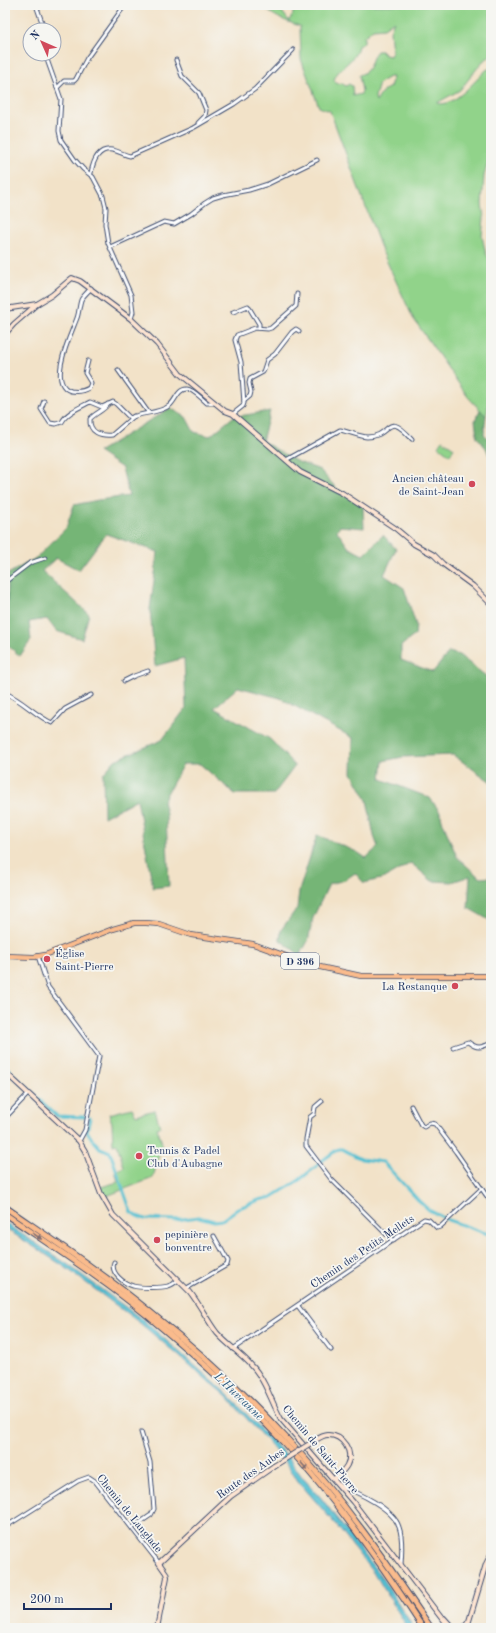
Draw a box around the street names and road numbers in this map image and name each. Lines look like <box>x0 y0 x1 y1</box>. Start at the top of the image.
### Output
road number: D 396 <box>281 953 319 969</box>
street label: Chemin des Petits Mellets <box>309 1213 417 1291</box>
street label: Chemin de Saint-Pierre <box>280 1404 360 1496</box>
street label: Route des Aubes <box>215 1447 287 1502</box>
street label: Chemin de Langlade <box>94 1473 164 1555</box>

